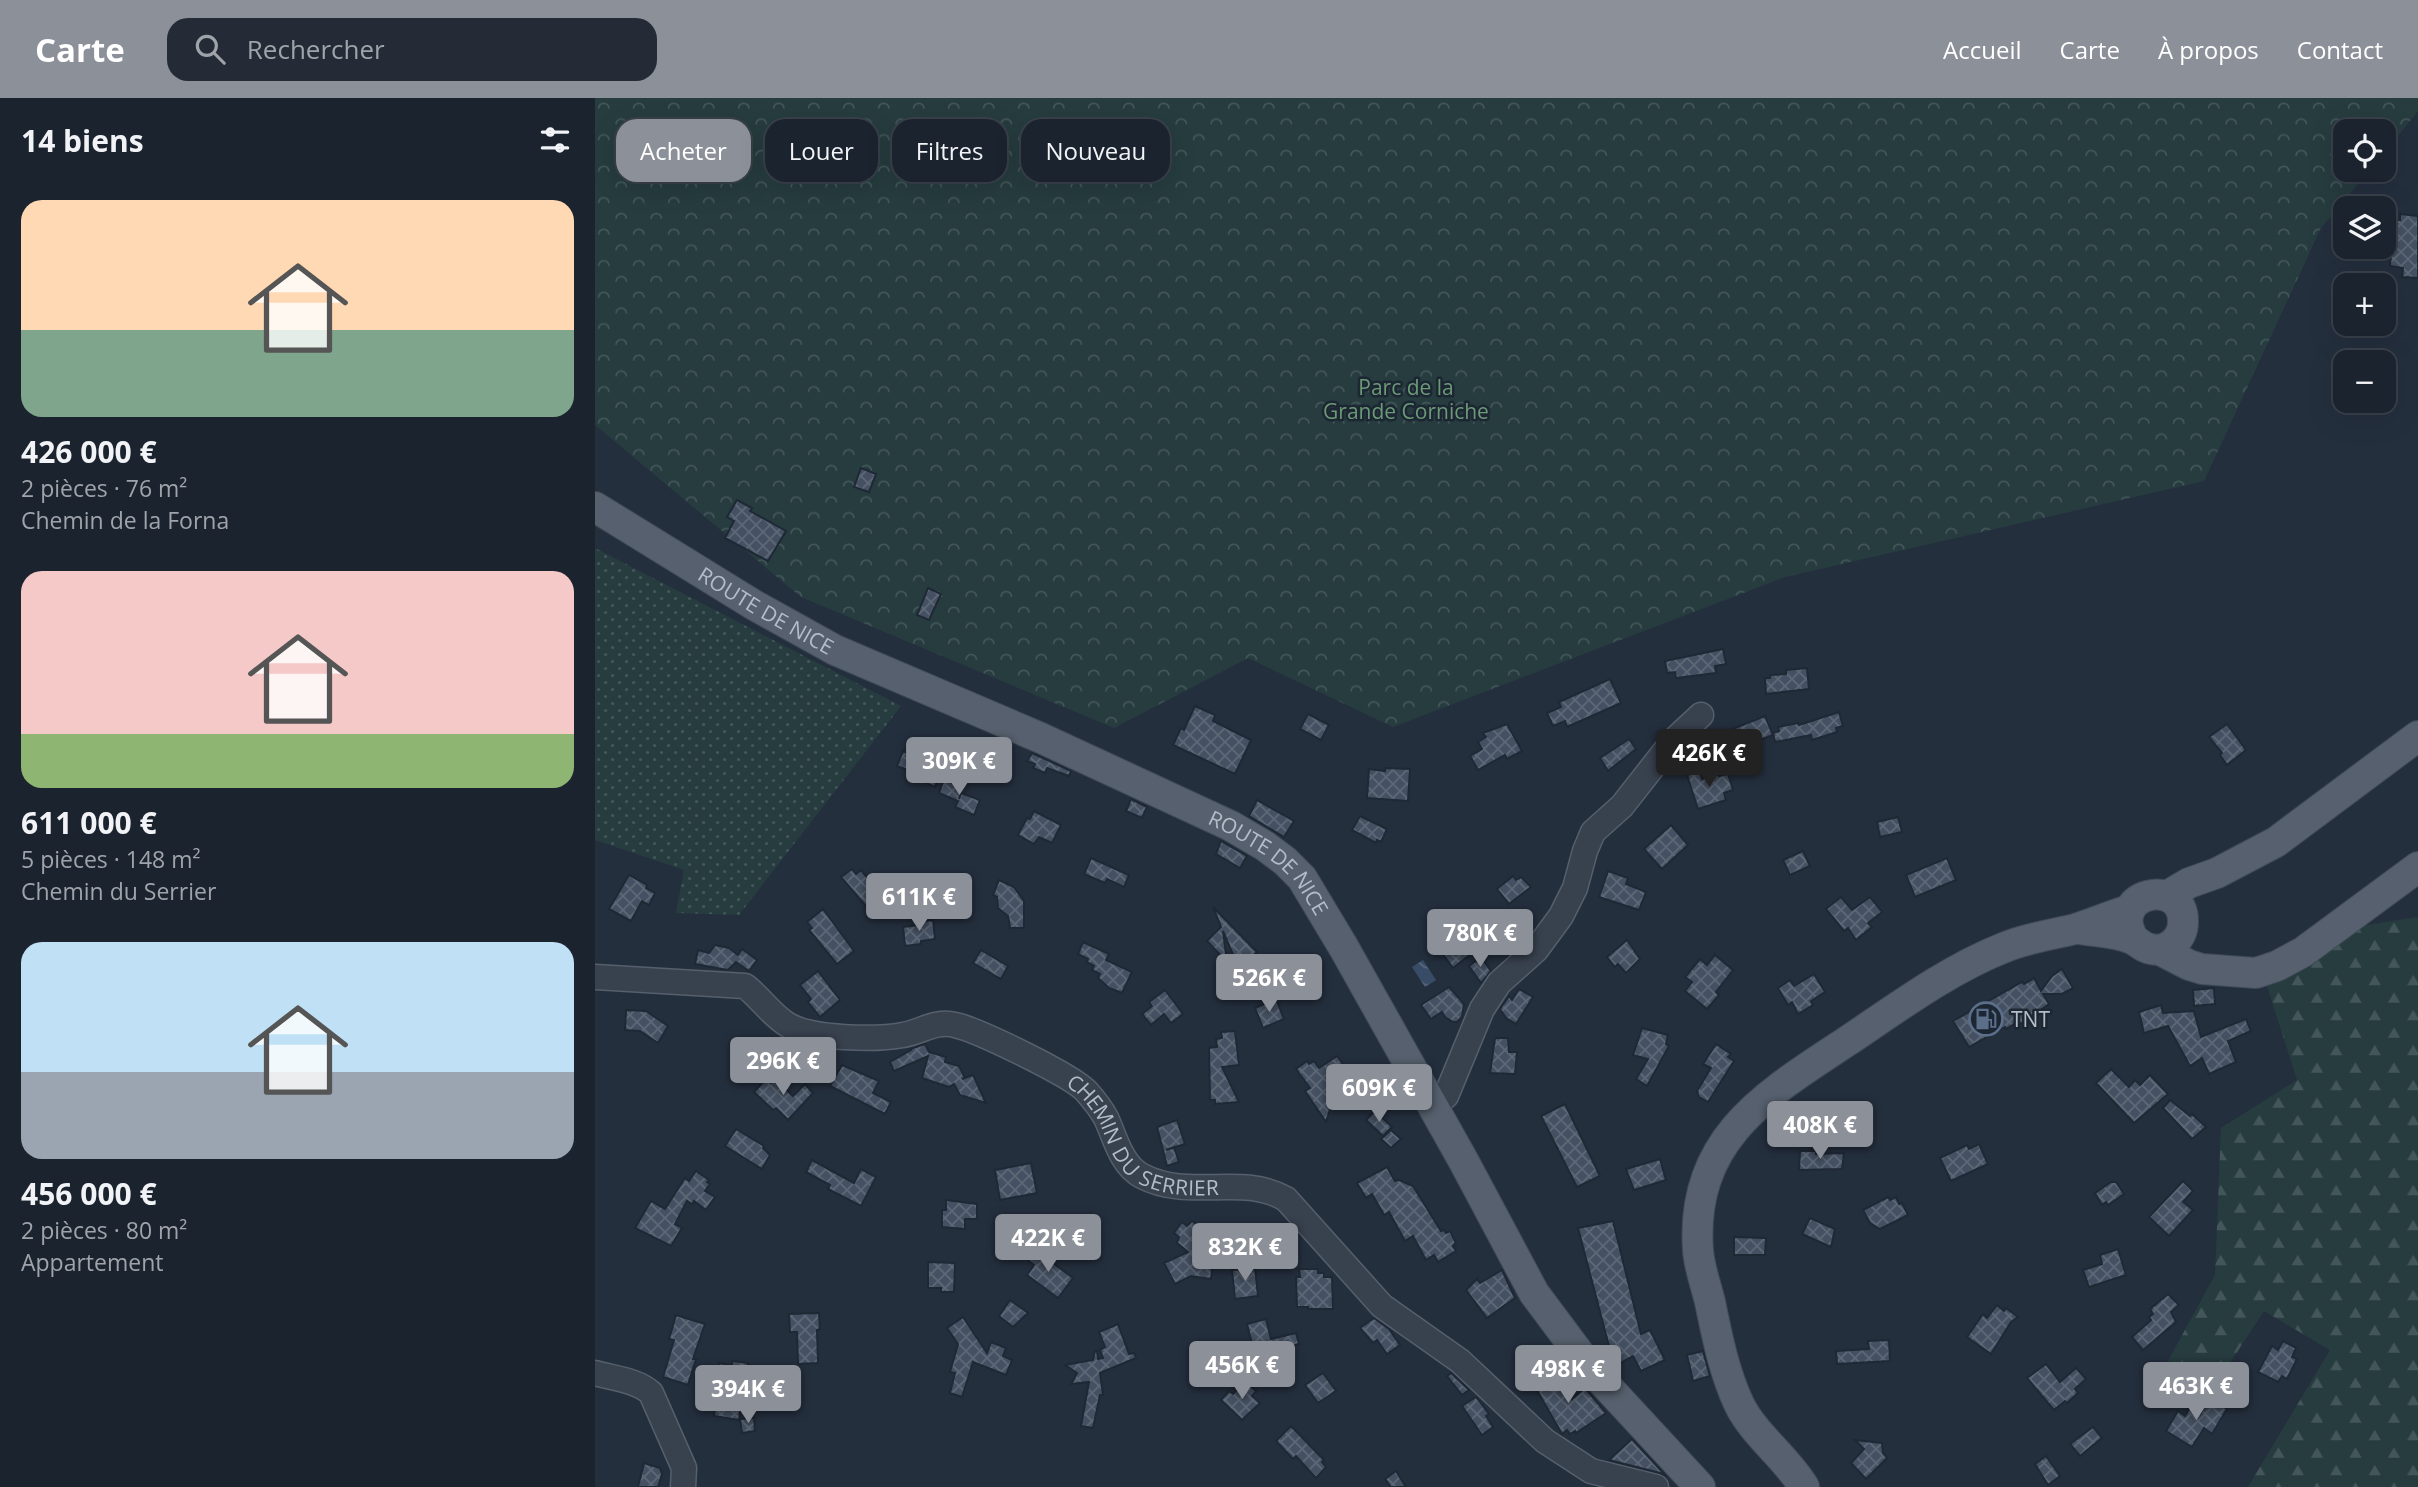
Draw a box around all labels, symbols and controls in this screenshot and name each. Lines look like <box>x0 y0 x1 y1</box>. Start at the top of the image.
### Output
search box <box>167 18 657 81</box>
text: Carte <box>35 27 125 72</box>
icon: search <box>191 30 229 68</box>
text: Rechercher <box>247 31 385 67</box>
text: Accueil <box>1943 33 2022 66</box>
text: Carte <box>2060 33 2120 66</box>
text: À propos <box>2158 33 2259 66</box>
text: Contact <box>2297 33 2383 66</box>
chip: Acheter <box>616 119 751 182</box>
chip: Louer <box>765 119 878 182</box>
chip: Filtres <box>892 119 1007 182</box>
chip: Nouveau <box>1021 119 1170 182</box>
map controls <box>2333 119 2396 413</box>
button: locate <box>2333 119 2396 182</box>
text: 14 biens <box>21 120 144 161</box>
icon: filters <box>536 121 574 159</box>
button: layers <box>2333 196 2396 259</box>
icon: home <box>235 245 361 371</box>
button: + <box>2333 273 2396 336</box>
button: − <box>2333 350 2396 413</box>
park label: Parc de la Grande Corniche <box>1323 373 1489 425</box>
text: 426 000 € <box>21 431 157 472</box>
text: 2 pièces · 76 m² <box>21 472 187 504</box>
text: Chemin de la Forna <box>21 504 229 536</box>
street label: ROUTE DE NICE <box>693 560 839 661</box>
icon: home <box>235 616 361 742</box>
pin: 426K € <box>1652 730 1766 789</box>
text: 426K € <box>1672 736 1746 768</box>
pin: 309K € <box>902 738 1016 797</box>
text: 309K € <box>922 744 996 776</box>
text: 611 000 € <box>21 802 157 843</box>
street label: ROUTE DE NICE <box>1204 804 1335 920</box>
text: 5 pièces · 148 m² <box>21 843 201 875</box>
pin: 611K € <box>862 874 976 933</box>
text: Chemin du Serrier <box>21 875 216 907</box>
text: 611K € <box>882 880 956 912</box>
pin: 780K € <box>1423 910 1537 969</box>
text: 780K € <box>1443 916 1517 948</box>
pin: 526K € <box>1212 954 1326 1014</box>
text: 526K € <box>1232 961 1306 993</box>
icon: home <box>235 987 361 1113</box>
fuel station icon: TNT <box>1967 1000 2005 1038</box>
place label: TNT <box>2011 1005 2050 1033</box>
pin: 296K € <box>726 1038 840 1097</box>
text: 296K € <box>746 1044 820 1076</box>
pin: 609K € <box>1322 1065 1436 1124</box>
street label: CHEMIN DU SERRIER <box>1062 1067 1219 1201</box>
text: 609K € <box>1342 1071 1416 1103</box>
pin: 408K € <box>1763 1102 1877 1161</box>
text: 408K € <box>1783 1108 1857 1140</box>
text: 456 000 € <box>21 1173 157 1214</box>
text: 2 pièces · 80 m² <box>21 1214 187 1246</box>
pin: 422K € <box>991 1214 1105 1274</box>
text: 422K € <box>1011 1221 1085 1253</box>
pin: 832K € <box>1188 1224 1302 1283</box>
text: 832K € <box>1208 1230 1282 1262</box>
text: Appartement <box>21 1246 164 1278</box>
pin: 456K € <box>1185 1342 1299 1401</box>
pin: 498K € <box>1511 1346 1625 1405</box>
text: 456K € <box>1205 1348 1279 1380</box>
text: 498K € <box>1531 1352 1605 1384</box>
pin: 463K € <box>2139 1362 2253 1422</box>
pin: 394K € <box>691 1366 805 1425</box>
text: 463K € <box>2159 1369 2233 1401</box>
text: 394K € <box>711 1372 785 1404</box>

